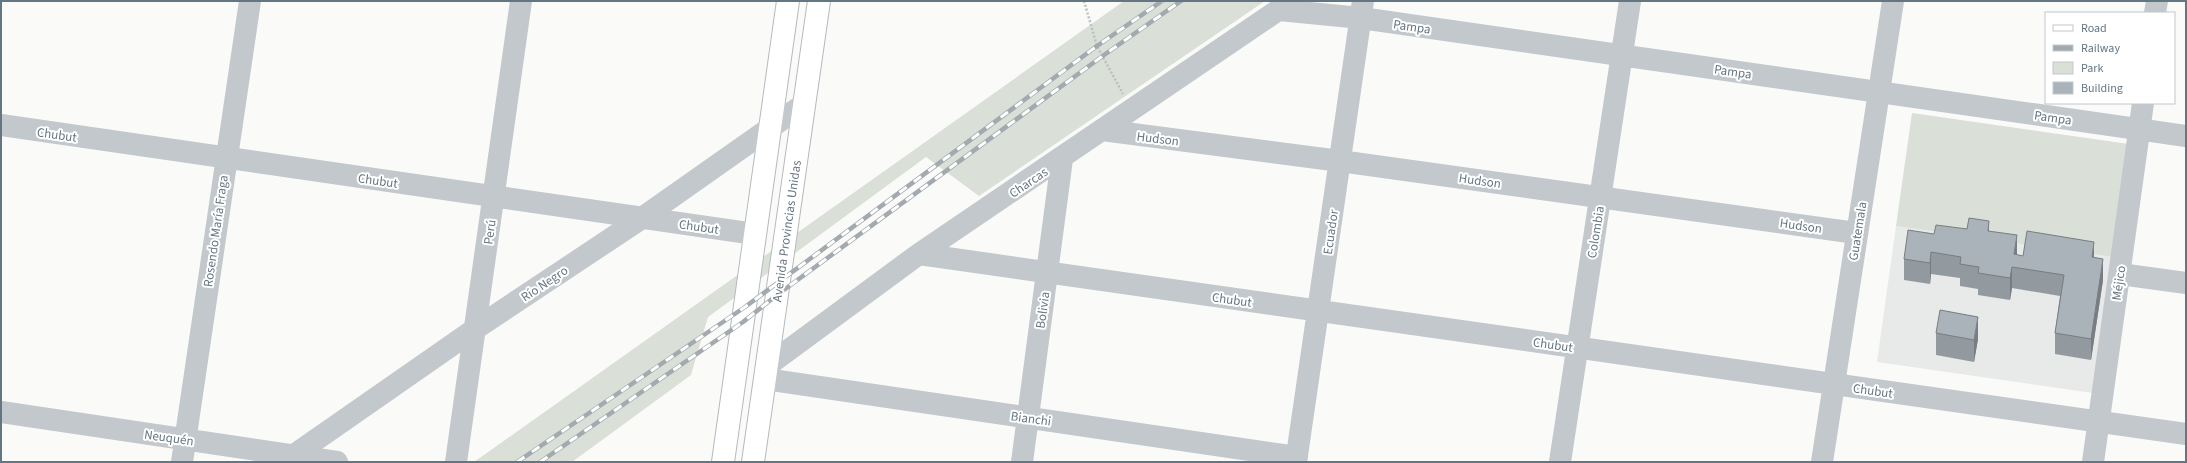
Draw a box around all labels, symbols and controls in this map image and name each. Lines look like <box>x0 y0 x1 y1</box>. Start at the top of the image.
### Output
legend <box>2045 12 2175 104</box>
street label: Pampa <box>1392 15 1432 39</box>
text: Road <box>2081 20 2107 37</box>
text: Railway <box>2081 40 2120 57</box>
street label: Pampa <box>1713 60 1753 84</box>
text: Park <box>2081 60 2103 77</box>
text: Building <box>2081 80 2123 97</box>
street label: Pampa <box>2033 106 2073 130</box>
street label: Chubut <box>36 123 79 147</box>
street label: Hudson <box>1136 127 1180 151</box>
street label: Avenida Provincias Unidas <box>768 159 806 303</box>
street label: Charcas <box>1006 163 1052 202</box>
street label: Chubut <box>357 169 400 193</box>
street label: Hudson <box>1458 169 1502 193</box>
street label: Rosendo María Fraga <box>199 174 233 288</box>
street label: Guatemala <box>1844 200 1872 262</box>
street label: Colombia <box>1583 205 1609 260</box>
street label: Ecuador <box>1319 208 1343 256</box>
street label: Hudson <box>1779 214 1823 238</box>
street label: Chubut <box>678 215 721 239</box>
street label: Perú <box>479 218 501 246</box>
street label: Río Negro <box>518 262 572 306</box>
street label: Méjico <box>2108 265 2130 302</box>
street label: Chubut <box>1211 288 1254 312</box>
street label: Bolivia <box>1032 291 1054 330</box>
street label: Chubut <box>1532 333 1575 357</box>
street label: Chubut <box>1852 379 1895 403</box>
street label: Bianchi <box>1009 407 1052 431</box>
street label: Neuquén <box>143 426 195 450</box>

